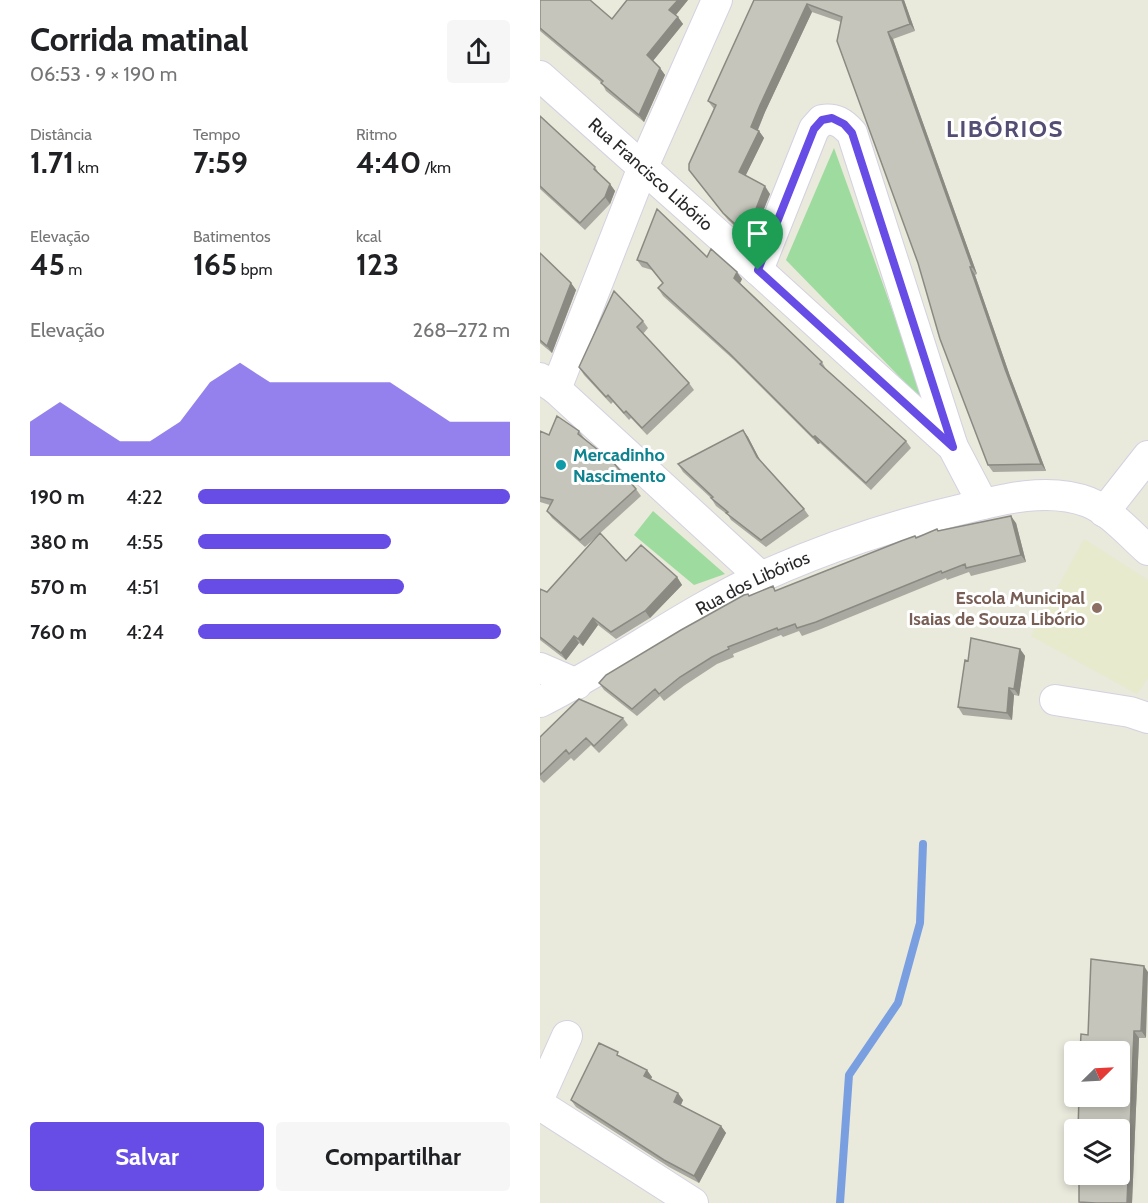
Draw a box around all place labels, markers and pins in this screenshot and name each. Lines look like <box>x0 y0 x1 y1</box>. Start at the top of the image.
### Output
pin <box>732 208 783 270</box>
place label: Mercadinho Nascimento <box>573 444 666 487</box>
marker: Mercadinho Nascimento <box>554 458 568 472</box>
place label: Escola Municipal Isaias de Souza Libório <box>908 587 1085 630</box>
marker: Escola Municipal Isaias de Souza Libório <box>1090 601 1104 615</box>

